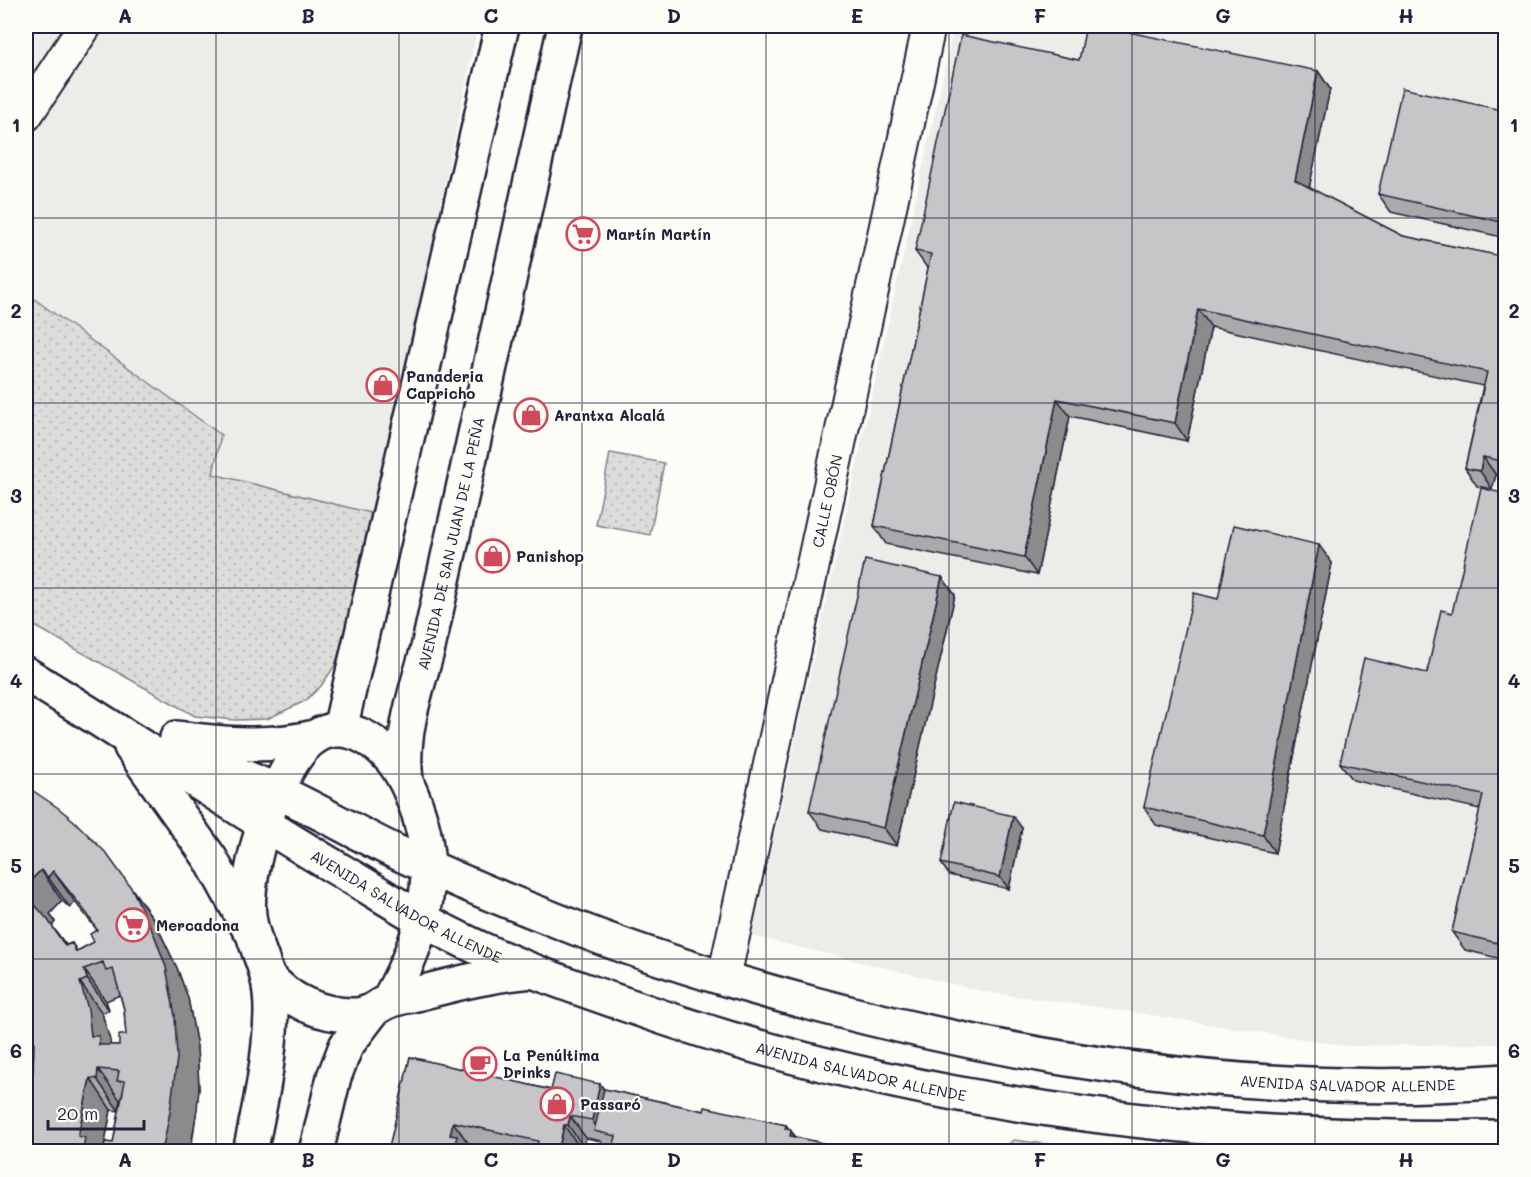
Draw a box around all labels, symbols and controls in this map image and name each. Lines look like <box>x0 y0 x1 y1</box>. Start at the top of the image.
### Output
text: A <box>118 2 132 28</box>
text: B <box>301 2 315 28</box>
text: C <box>484 2 499 28</box>
text: D <box>667 2 681 28</box>
text: E <box>851 2 863 28</box>
text: F <box>1034 2 1047 28</box>
text: G <box>1215 2 1231 28</box>
text: H <box>1398 2 1414 28</box>
text: 1 <box>12 111 20 137</box>
text: 1 <box>1510 111 1518 137</box>
supermarket icon: Martín Martín <box>565 216 601 252</box>
place label: Martín Martín <box>606 224 711 244</box>
text: 2 <box>10 297 22 323</box>
text: 2 <box>1508 297 1520 323</box>
place label: Panaderia Capricho <box>406 366 484 403</box>
shop icon: Panaderia Capricho <box>365 367 401 403</box>
shop icon: Arantxa Alcalá <box>513 397 549 433</box>
place label: Arantxa Alcalá <box>554 405 665 425</box>
street label: AVENIDA DE SAN JUAN DE LA PEÑA <box>412 415 489 672</box>
street label: CALLE OBÓN <box>807 453 846 549</box>
text: 3 <box>10 482 22 508</box>
text: 3 <box>1508 482 1520 508</box>
shop icon: Panishop <box>475 538 511 574</box>
place label: Panishop <box>516 546 584 566</box>
text: 4 <box>10 667 23 693</box>
text: 4 <box>1508 667 1521 693</box>
street label: AVENIDA SALVADOR ALLENDE <box>307 845 505 967</box>
text: 5 <box>10 852 22 878</box>
text: 5 <box>1508 852 1520 878</box>
supermarket icon: Mercadona <box>115 907 151 943</box>
place label: Mercadona <box>156 915 240 935</box>
text: 6 <box>10 1037 22 1063</box>
street label: AVENIDA SALVADOR ALLENDE <box>754 1037 968 1105</box>
text: 6 <box>1508 1037 1520 1063</box>
place label: La Penúltima Drinks <box>503 1045 600 1082</box>
cafe icon: La Penúltima Drinks <box>462 1046 498 1082</box>
street label: AVENIDA SALVADOR ALLENDE <box>1239 1070 1456 1096</box>
shop icon: Passaró <box>539 1086 575 1122</box>
scale bar <box>48 1093 144 1131</box>
place label: Passaró <box>580 1094 641 1114</box>
text: 20 m <box>57 1101 98 1125</box>
text: A <box>118 1146 132 1172</box>
text: B <box>301 1146 315 1172</box>
text: C <box>484 1146 499 1172</box>
text: D <box>667 1146 681 1172</box>
text: E <box>851 1146 863 1172</box>
text: F <box>1034 1146 1047 1172</box>
text: G <box>1215 1146 1231 1172</box>
text: H <box>1398 1146 1414 1172</box>

